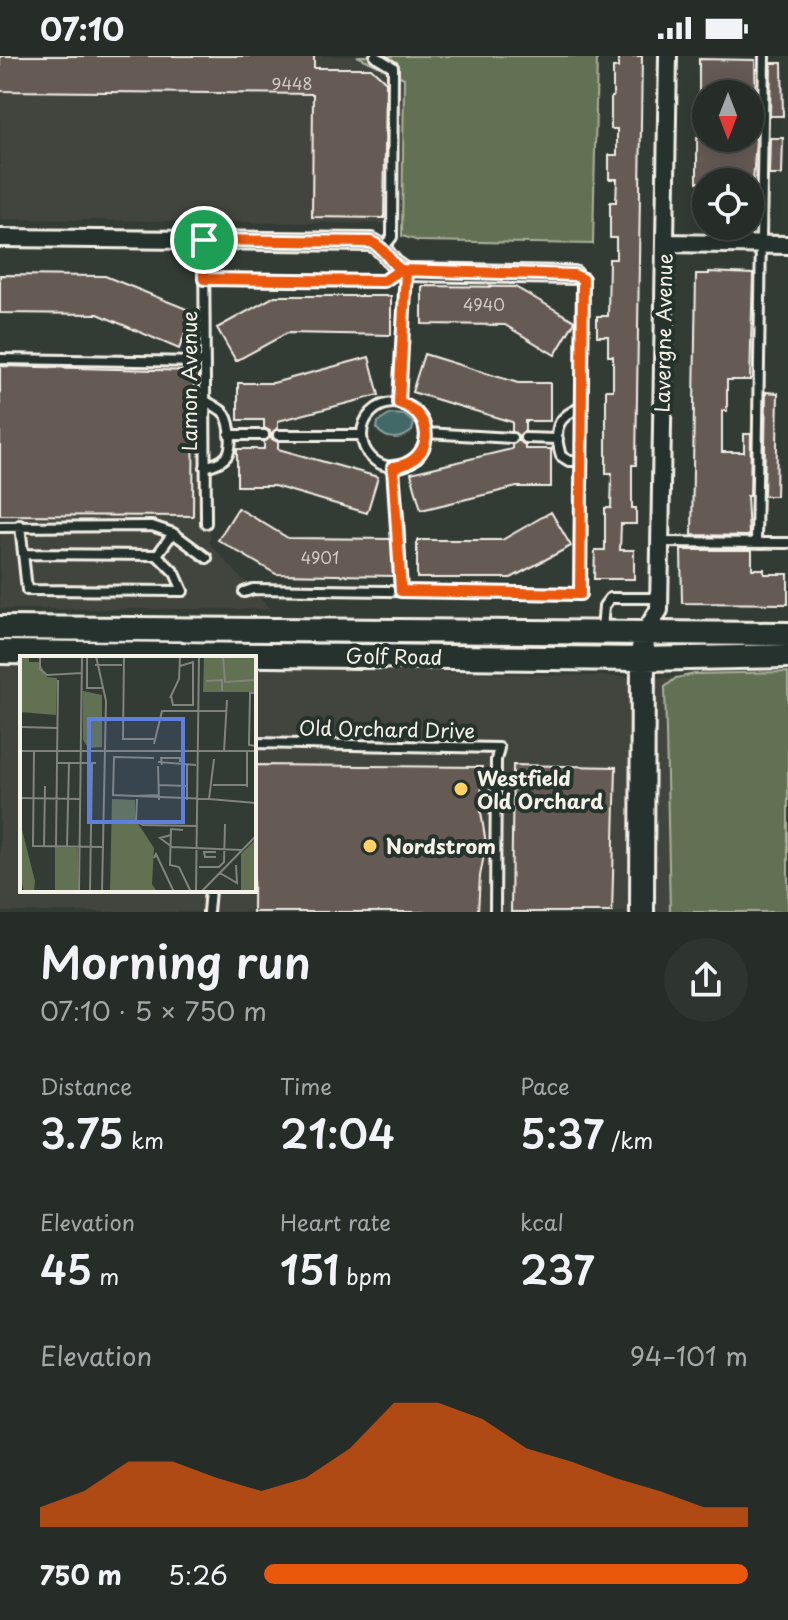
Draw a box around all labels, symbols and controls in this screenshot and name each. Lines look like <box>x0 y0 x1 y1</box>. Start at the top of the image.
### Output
text: 07:10 <box>40 6 124 51</box>
house number: 9448 <box>272 71 312 95</box>
north arrow <box>692 80 764 152</box>
map controls <box>692 80 764 240</box>
button: locate <box>692 168 764 240</box>
pin <box>170 206 238 274</box>
icon: arrive <box>182 218 226 262</box>
street label: Lavergne Avenue <box>647 253 679 413</box>
house number: 4940 <box>463 292 505 316</box>
street label: Lamon Avenue <box>174 311 204 451</box>
house number: 4901 <box>301 545 339 569</box>
street label: Golf Road <box>345 640 443 672</box>
inset map <box>20 656 256 892</box>
street label: Old Orchard Drive <box>299 712 475 746</box>
place label: Westfield Old Orchard <box>477 763 604 816</box>
marker: Westfield Old Orchard <box>452 780 470 798</box>
place label: Nordstrom <box>386 831 496 861</box>
marker: Nordstrom <box>361 837 379 855</box>
text: Morning run <box>40 928 311 994</box>
button: share <box>664 938 748 1022</box>
text: 07:10 · 5 × 750 m <box>40 991 267 1030</box>
text: Distance <box>40 1069 132 1102</box>
text: Time <box>280 1069 332 1102</box>
text: Pace <box>520 1069 570 1102</box>
text: 3.75 <box>40 1102 124 1163</box>
text: 21:04 <box>280 1102 395 1163</box>
text: 5:37 <box>520 1102 604 1163</box>
text: km <box>124 1123 164 1156</box>
text: /km <box>604 1123 653 1156</box>
text: Elevation <box>40 1205 135 1238</box>
text: Heart rate <box>280 1205 391 1238</box>
text: kcal <box>520 1205 564 1238</box>
text: 45 <box>40 1238 92 1299</box>
text: 151 <box>280 1238 339 1299</box>
text: 237 <box>520 1238 595 1299</box>
text: m <box>92 1259 119 1292</box>
text: bpm <box>339 1259 392 1292</box>
text: Elevation <box>40 1336 152 1375</box>
text: 94–101 m <box>630 1336 748 1375</box>
text: 750 m <box>40 1555 122 1594</box>
text: 5:26 <box>168 1555 228 1594</box>

